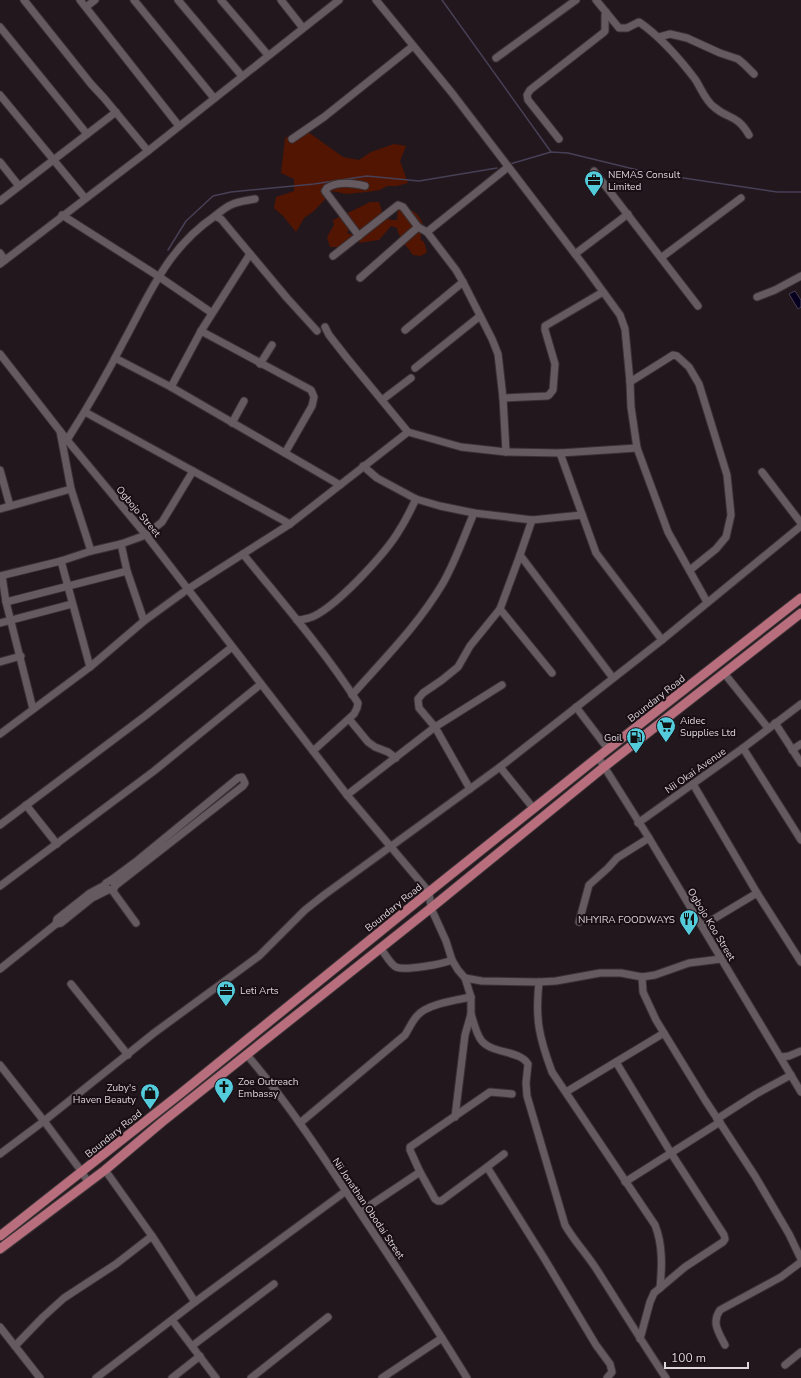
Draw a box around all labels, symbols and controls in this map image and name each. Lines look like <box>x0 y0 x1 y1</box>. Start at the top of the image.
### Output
place label: NEMAS Consult Limited <box>608 168 681 194</box>
office icon: NEMAS Consult Limited <box>583 169 605 197</box>
street label: Ogbojo Street <box>113 483 164 541</box>
street label: Boundary Road <box>625 672 688 726</box>
place label: Aidec Supplies Ltd <box>680 714 736 740</box>
supermarket icon: Aidec Supplies Ltd <box>655 715 677 743</box>
fuel station icon: Goil <box>625 726 647 754</box>
place label: Goil <box>604 731 622 745</box>
street label: Nii Okai Avenue <box>662 745 729 797</box>
street label: Boundary Road <box>362 880 425 935</box>
street label: Ogbojo Koo Street <box>684 886 739 964</box>
restaurant icon: NHYIRA FOODWAYS <box>678 908 700 936</box>
place label: NHYIRA FOODWAYS <box>578 913 675 927</box>
office icon: Leti Arts <box>215 979 237 1007</box>
place label: Leti Arts <box>240 984 279 998</box>
place label: Zoe Outreach Embassy <box>238 1075 298 1101</box>
church icon: Zoe Outreach Embassy <box>213 1076 235 1104</box>
place label: Zuby's Haven Beauty <box>73 1081 137 1107</box>
shop icon: Zuby's Haven Beauty <box>139 1082 161 1110</box>
street label: Boundary Road <box>82 1106 145 1161</box>
street label: Nii Jonathan Obodai Street <box>329 1155 408 1262</box>
scale bar <box>665 1344 748 1370</box>
text: 100 m <box>671 1350 706 1366</box>

